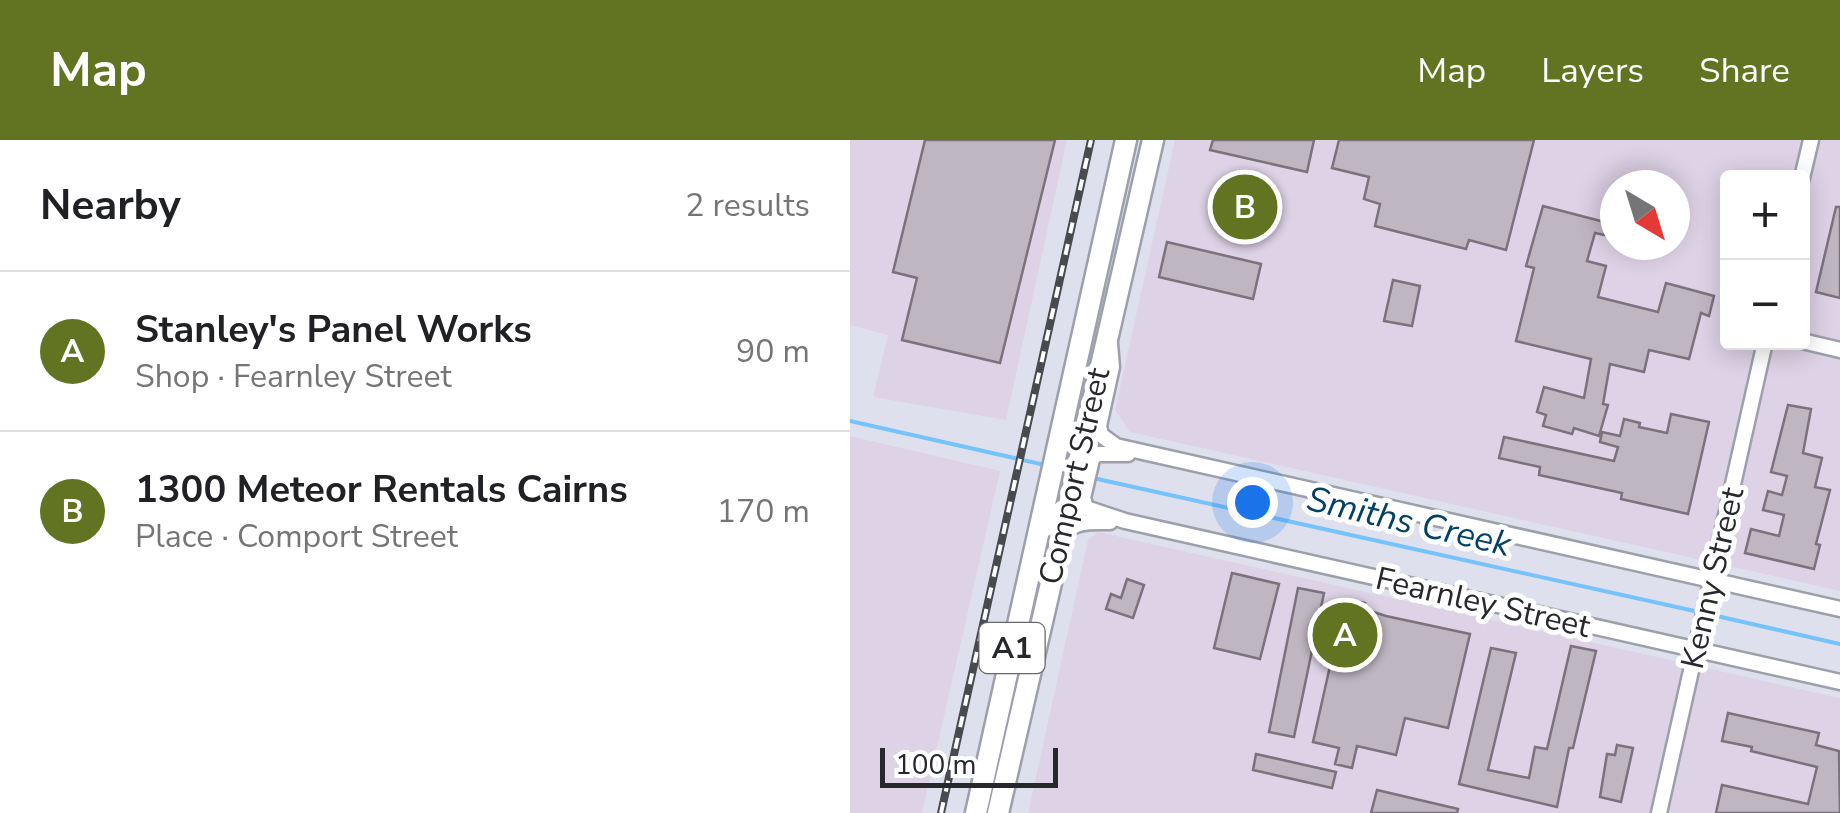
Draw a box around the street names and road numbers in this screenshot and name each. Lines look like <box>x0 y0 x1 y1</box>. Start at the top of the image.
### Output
street label: Comport Street <box>1029 363 1120 589</box>
street label: Kenny Street <box>1671 482 1754 673</box>
street label: Fearnley Street <box>1372 557 1595 648</box>
road number: A1 <box>980 623 1044 673</box>

